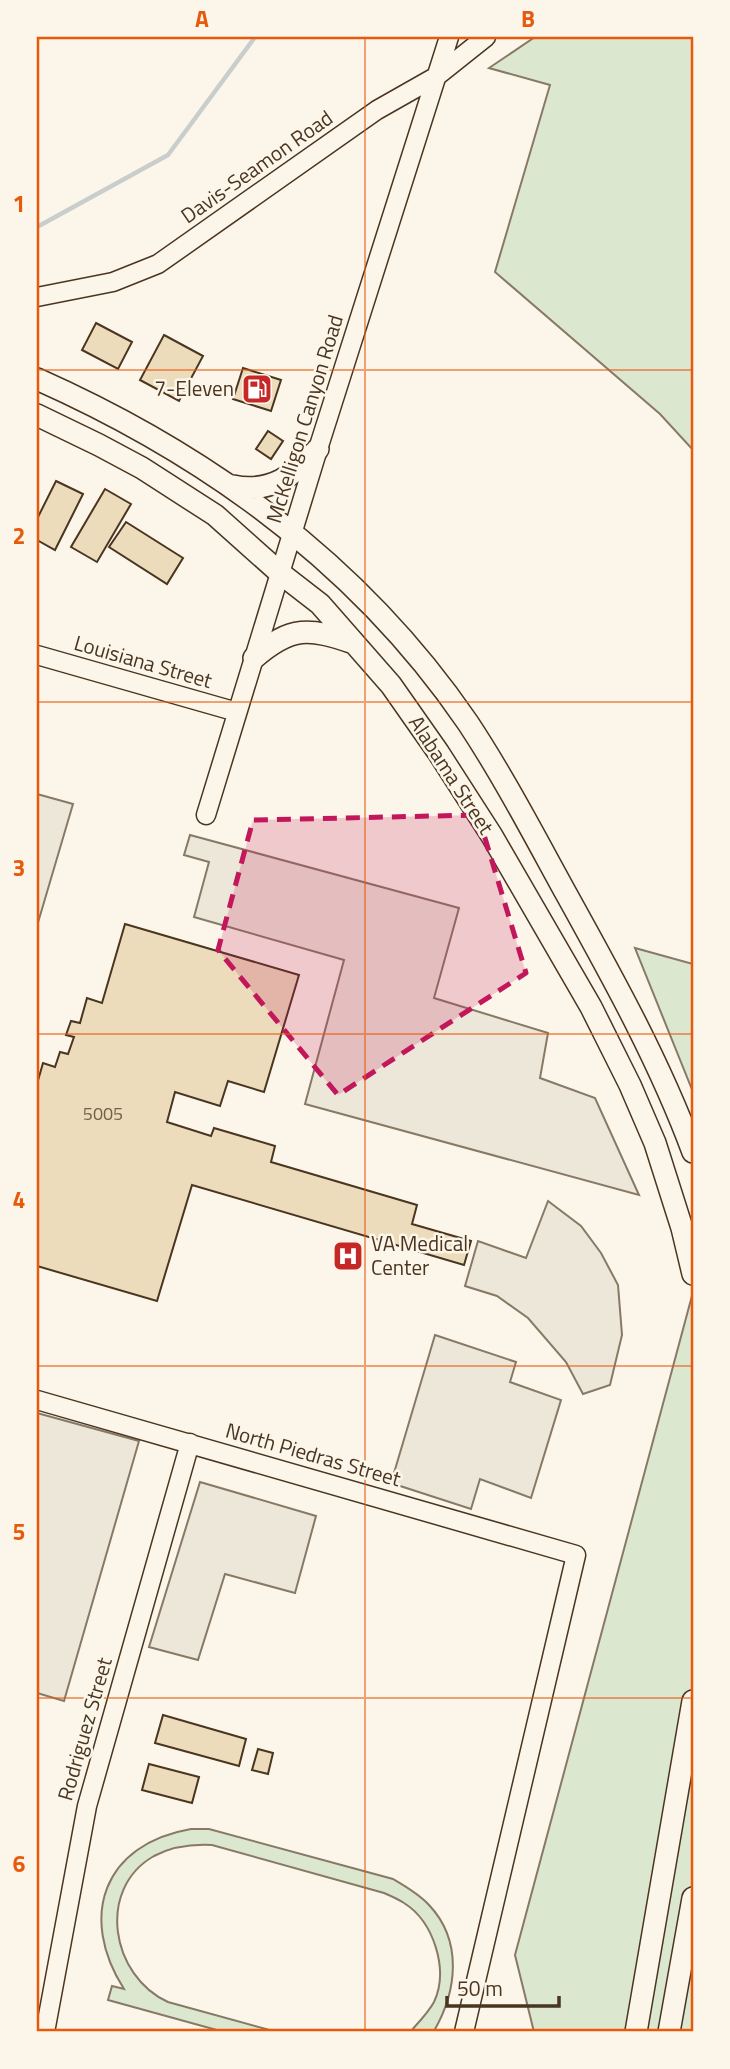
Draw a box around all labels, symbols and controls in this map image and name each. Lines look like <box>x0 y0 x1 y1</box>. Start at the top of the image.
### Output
text: A <box>195 1 209 36</box>
text: B <box>521 1 535 36</box>
street label: Davis-Seamon Road <box>174 102 339 231</box>
text: 1 <box>13 186 25 221</box>
street label: McKelligon Canyon Road <box>257 311 351 527</box>
place label: 7-Eleven <box>154 372 234 404</box>
fuel station icon: 7-Eleven <box>240 372 274 406</box>
text: 2 <box>13 518 25 553</box>
street label: Louisiana Street <box>71 626 217 696</box>
street label: Alabama Street <box>401 709 503 841</box>
text: 3 <box>13 850 25 885</box>
house number: 5005 <box>83 1100 123 1127</box>
text: 4 <box>13 1182 25 1217</box>
place label: VA Medical Center <box>371 1227 468 1283</box>
hospital icon: VA Medical Center <box>331 1239 365 1273</box>
street label: North Piedras Street <box>222 1414 405 1495</box>
text: 5 <box>13 1514 25 1549</box>
street label: Rodriguez Street <box>48 1653 120 1804</box>
text: 6 <box>13 1846 26 1881</box>
scale bar <box>447 1964 558 2008</box>
text: 50 m <box>457 1972 503 2004</box>

